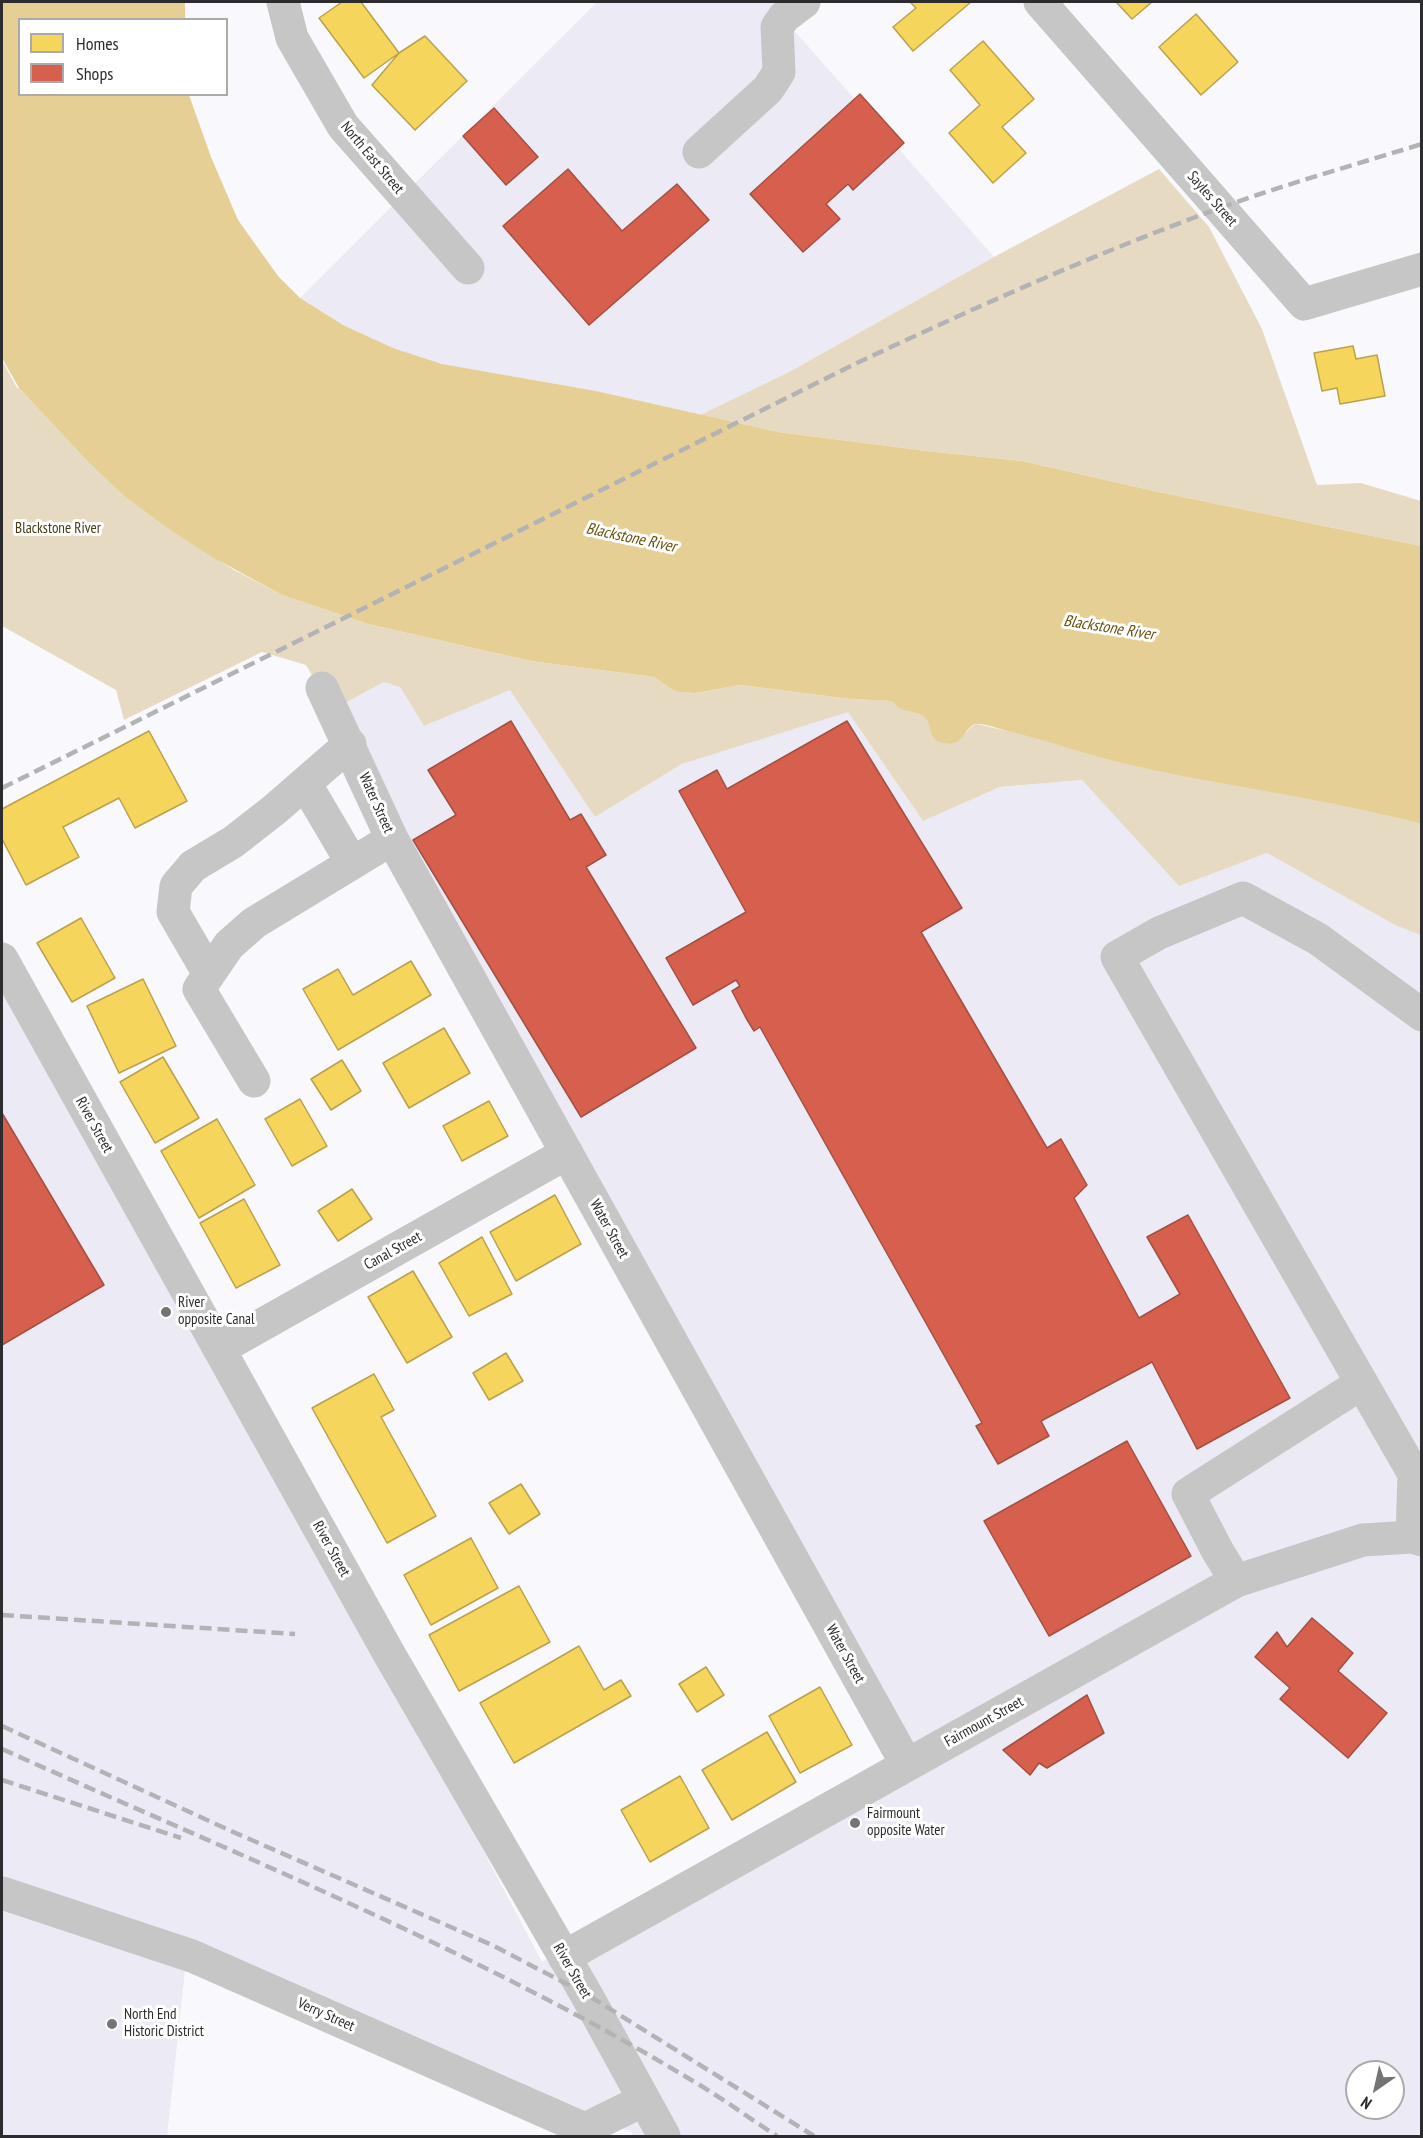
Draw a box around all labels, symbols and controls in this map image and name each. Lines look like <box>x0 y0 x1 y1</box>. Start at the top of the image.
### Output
legend <box>18 18 228 96</box>
text: Homes <box>76 32 119 55</box>
text: Shops <box>76 62 113 85</box>
street label: North East Street <box>337 118 407 198</box>
street label: Sayles Street <box>1183 168 1241 230</box>
water label: Blackstone River <box>584 519 678 557</box>
park label: Blackstone River <box>15 520 101 538</box>
water label: Blackstone River <box>1062 611 1156 645</box>
street label: Water Street <box>355 770 397 836</box>
street label: River Street <box>71 1094 117 1156</box>
street label: Water Street <box>586 1197 632 1261</box>
street label: Canal Street <box>361 1228 425 1274</box>
place label: River opposite Canal <box>178 1294 254 1329</box>
marker: River opposite Canal <box>159 1305 173 1319</box>
street label: River Street <box>308 1518 354 1580</box>
street label: Water Street <box>822 1622 868 1686</box>
street label: Fairmount Street <box>941 1693 1027 1751</box>
place label: Fairmount opposite Water <box>867 1805 945 1840</box>
marker: Fairmount opposite Water <box>848 1816 862 1830</box>
street label: River Street <box>549 1940 595 2002</box>
street label: Verry Street <box>295 1994 357 2036</box>
place label: North End Historic District <box>124 2006 204 2041</box>
marker: North End Historic District <box>105 2017 119 2031</box>
north arrow <box>1345 2060 1405 2120</box>
text: N <box>1357 2093 1375 2114</box>

